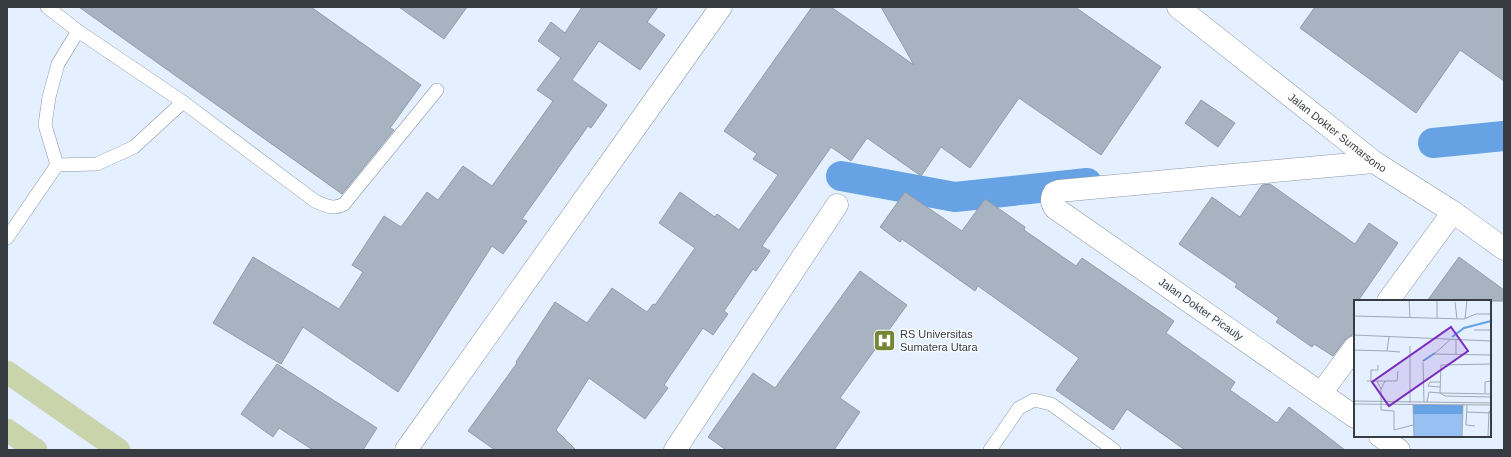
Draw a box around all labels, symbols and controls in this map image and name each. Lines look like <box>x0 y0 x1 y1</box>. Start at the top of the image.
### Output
street label: Jalan Dokter Sumarsono <box>1286 91 1389 174</box>
street label: Jalan Dokter Picauly <box>1156 275 1246 343</box>
inset map <box>1354 300 1491 437</box>
hospital icon: RS Universitas Sumatera Utara <box>872 327 898 353</box>
place label: RS Universitas Sumatera Utara <box>900 328 979 353</box>

